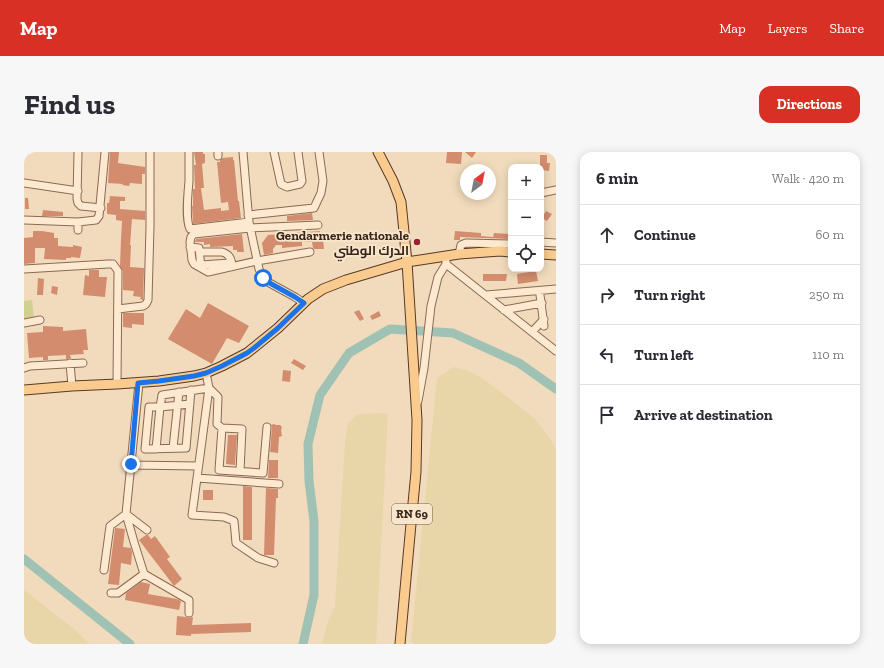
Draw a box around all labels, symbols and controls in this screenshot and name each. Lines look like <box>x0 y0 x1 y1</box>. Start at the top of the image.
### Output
text: Map <box>20 17 57 40</box>
text: Map <box>719 20 746 37</box>
text: Layers <box>768 20 807 37</box>
text: Share <box>829 20 864 37</box>
button: Directions <box>759 86 860 123</box>
text: Find us <box>24 88 115 121</box>
north arrow <box>460 164 496 200</box>
map controls <box>508 164 544 272</box>
button: + <box>508 164 544 200</box>
text: 6 min <box>596 168 638 188</box>
text: Walk · 420 m <box>772 171 844 186</box>
button: − <box>508 200 544 236</box>
icon: ahead <box>596 224 618 246</box>
text: Continue <box>634 226 696 244</box>
text: 60 m <box>815 227 844 242</box>
place label: Gendarmerie nationale الدرك الوطني <box>276 228 410 262</box>
button: locate <box>508 236 544 272</box>
marker: Gendarmerie nationale الدرك الوطني <box>412 237 422 247</box>
route start <box>254 269 272 287</box>
icon: right <box>596 284 618 306</box>
text: Turn right <box>634 286 705 304</box>
text: 250 m <box>809 287 844 302</box>
icon: left <box>596 344 618 366</box>
text: Turn left <box>634 346 694 364</box>
text: 110 m <box>812 347 844 362</box>
icon: arrive <box>596 404 618 426</box>
text: Arrive at destination <box>634 406 773 424</box>
route end <box>122 455 140 473</box>
road number: RN 69 <box>392 504 432 524</box>

